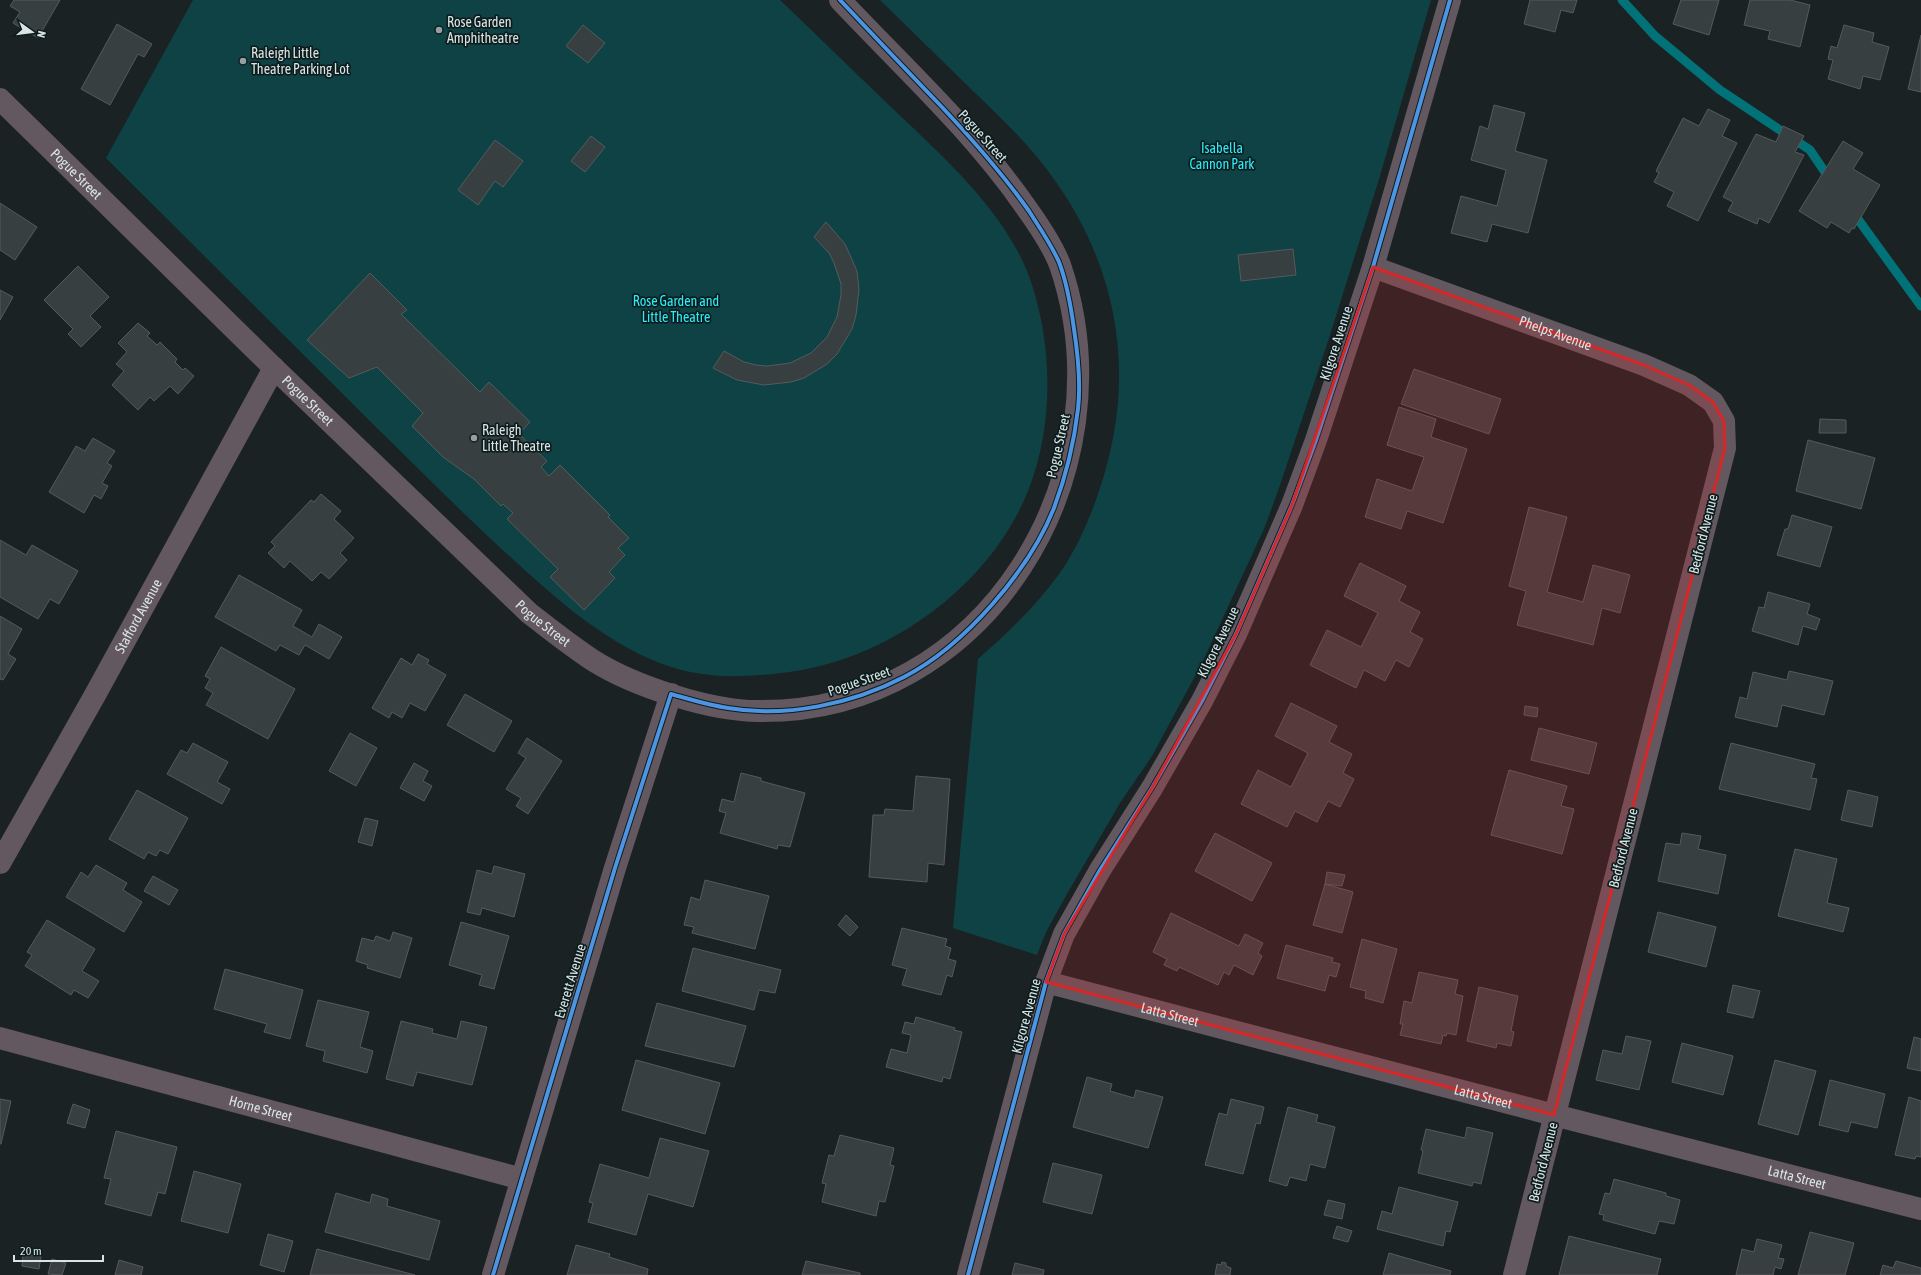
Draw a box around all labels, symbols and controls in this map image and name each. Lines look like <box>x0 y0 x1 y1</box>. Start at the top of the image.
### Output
north arrow <box>12 12 52 52</box>
place label: Rose Garden Amphitheatre <box>447 14 519 46</box>
marker: Rose Garden Amphitheatre <box>434 25 444 35</box>
text: N <box>35 30 48 39</box>
place label: Raleigh Little Theatre Parking Lot <box>251 45 350 77</box>
marker: Raleigh Little Theatre Parking Lot <box>238 56 248 66</box>
street label: Pogue Street <box>955 106 1011 166</box>
park label: Isabella Cannon Park <box>1189 140 1255 172</box>
street label: Pogue Street <box>47 145 105 203</box>
park label: Rose Garden and Little Theatre <box>633 293 719 325</box>
street label: Kilgore Avenue <box>1316 304 1356 382</box>
street label: Phelps Avenue <box>1517 313 1594 353</box>
street label: Pogue Street <box>279 372 337 429</box>
street label: Pogue Street <box>1043 412 1073 480</box>
place label: Raleigh Little Theatre <box>482 422 551 454</box>
marker: Raleigh Little Theatre <box>469 433 479 443</box>
street label: Bedford Avenue <box>1685 493 1721 575</box>
street label: Stafford Avenue <box>111 576 165 656</box>
street label: Pogue Street <box>513 597 573 650</box>
street label: Kilgore Avenue <box>1194 604 1242 680</box>
street label: Pogue Street <box>826 663 892 699</box>
street label: Bedford Avenue <box>1605 807 1641 889</box>
street label: Everett Avenue <box>551 942 589 1020</box>
street label: Kilgore Avenue <box>1008 977 1044 1055</box>
street label: Latta Street <box>1139 999 1201 1030</box>
street label: Latta Street <box>1453 1081 1514 1112</box>
street label: Horne Street <box>227 1092 294 1125</box>
street label: Bedford Avenue <box>1525 1121 1561 1203</box>
street label: Latta Street <box>1766 1162 1828 1192</box>
scale bar <box>14 1237 103 1263</box>
text: 20 m <box>20 1244 42 1258</box>

